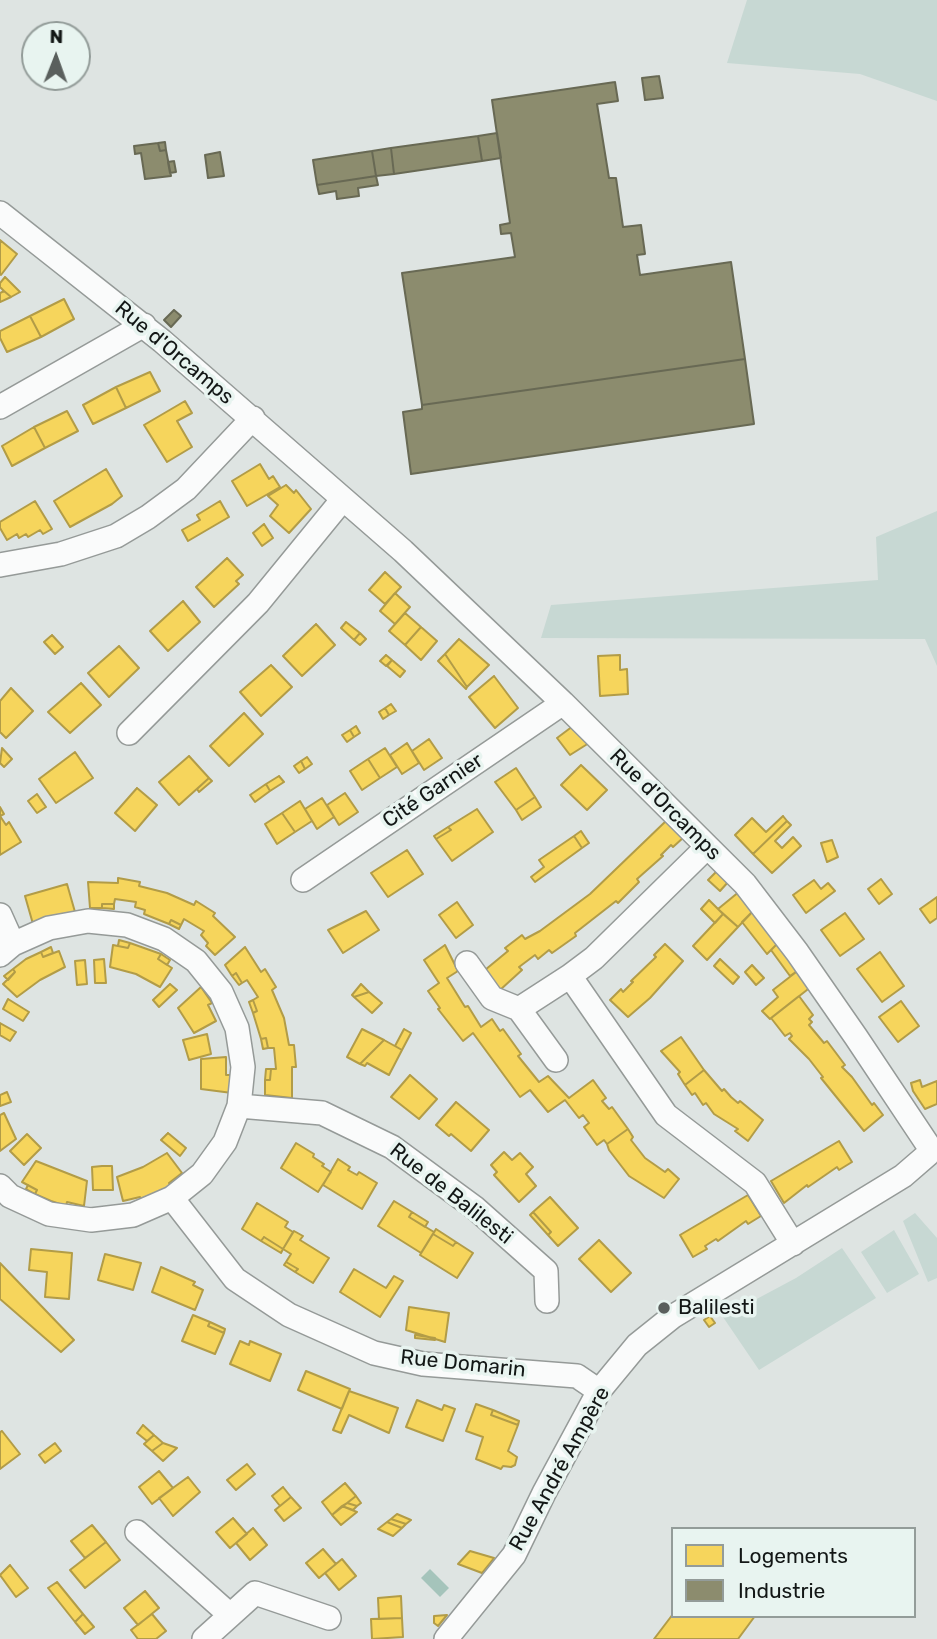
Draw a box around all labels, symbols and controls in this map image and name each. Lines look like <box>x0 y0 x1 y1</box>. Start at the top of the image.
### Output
north arrow <box>21 21 91 91</box>
text: N <box>49 25 63 48</box>
street label: Rue d'Orcamps <box>109 296 239 410</box>
street label: Rue d'Orcamps <box>604 744 726 866</box>
street label: Cité Garnier <box>378 748 488 834</box>
street label: Rue de Balilesti <box>384 1138 518 1250</box>
place label: Balilesti <box>678 1295 755 1321</box>
marker: Balilesti <box>656 1300 672 1316</box>
street label: Rue Domarin <box>399 1345 527 1383</box>
street label: Rue André Ampère <box>504 1383 616 1555</box>
legend <box>671 1527 916 1618</box>
text: Logements <box>738 1543 848 1568</box>
text: Industrie <box>738 1578 825 1603</box>

